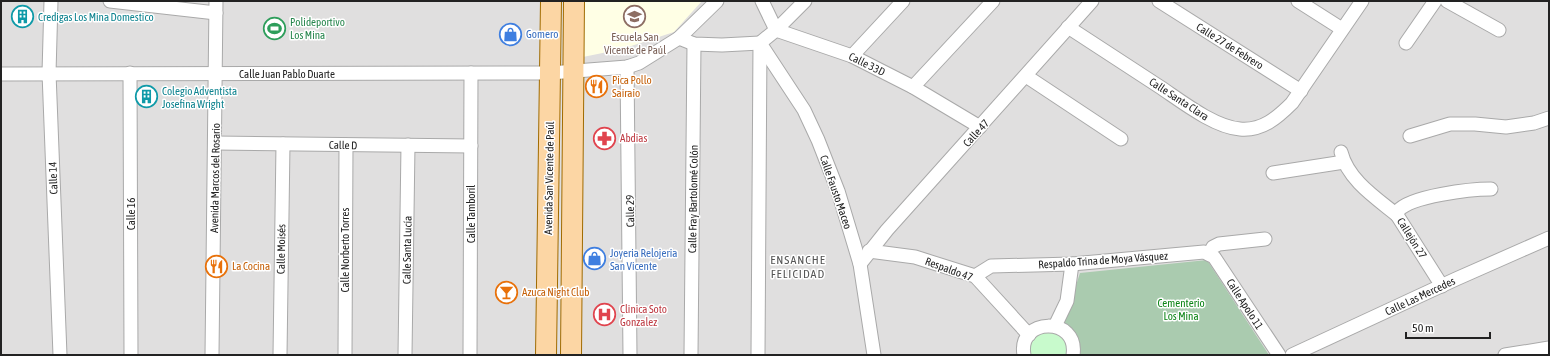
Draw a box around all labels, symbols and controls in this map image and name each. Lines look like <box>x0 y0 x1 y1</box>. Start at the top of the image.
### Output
building icon: Credigas Los Mina Domestico <box>9 4 35 30</box>
school or university icon: Escuela San Vicente de Paúl <box>622 4 648 30</box>
place label: Credigas Los Mina Domestico <box>38 11 154 23</box>
sports icon: Polideportivo Los Mina <box>261 15 287 41</box>
place label: Polideportivo Los Mina <box>290 16 345 41</box>
shop icon: Gomero <box>498 21 524 47</box>
street label: Calle 27 de Febrero <box>1194 21 1266 71</box>
place label: Gomero <box>526 28 558 40</box>
place label: Escuela San Vicente de Paúl <box>604 31 666 56</box>
street label: Calle 33D <box>847 50 887 78</box>
street label: Calle Juan Pablo Duarte <box>239 68 335 80</box>
restaurant icon: Pica Pollo Sairaio <box>584 73 610 99</box>
place label: Pica Pollo Sairaio <box>612 74 652 99</box>
street label: Calle Santa Clara <box>1147 75 1211 123</box>
building icon: Colegio Adventista Josefina Wright <box>133 84 159 110</box>
place label: Colegio Adventista Josefina Wright <box>162 85 237 110</box>
street label: Calle 47 <box>961 117 991 149</box>
street label: Avenida San Vicente de Paúl <box>542 121 556 235</box>
street label: Avenida Marcos del Rosario <box>208 123 222 233</box>
pharmacy icon: Abdias <box>592 125 618 151</box>
place label: Abdias <box>620 132 647 144</box>
street label: Calle D <box>329 139 357 151</box>
street label: Calle Fray Bartolomé Colón <box>686 145 700 253</box>
street label: Calle Fausto Maceo <box>818 154 854 230</box>
street label: Calle 14 <box>46 161 60 195</box>
street label: Calle Tamboril <box>465 185 477 243</box>
street label: Calle 29 <box>624 195 636 227</box>
street label: Calle 16 <box>125 198 137 230</box>
street label: Calle Norberto Torres <box>339 207 351 292</box>
street label: Callejón 27 <box>1395 215 1429 261</box>
street label: Calle Santa Lucía <box>400 216 414 284</box>
street label: Calle Moisés <box>275 224 287 274</box>
shop icon: Joyeria Relojeria San Vicente <box>582 246 608 272</box>
place label: Joyeria Relojeria San Vicente <box>610 247 677 272</box>
street label: Respaldo Trina de Moya Vásquez <box>1038 249 1168 271</box>
restaurant icon: La Cocina <box>204 253 230 279</box>
district label: ENSANCHE FELICIDAD <box>770 253 826 281</box>
street label: Respaldo 47 <box>924 255 974 283</box>
place label: La Cocina <box>232 260 270 272</box>
street label: Calle Las Mercedes <box>1383 275 1457 317</box>
street label: Calle Apolo 11 <box>1224 276 1266 332</box>
bar icon: Azuca Night Club <box>493 279 519 305</box>
place label: Azuca Night Club <box>522 286 590 298</box>
park label: Cementerio Los Mina <box>1157 297 1205 322</box>
hospital icon: Clinica Soto Gonzalez <box>592 302 618 328</box>
place label: Clinica Soto Gonzalez <box>620 303 667 328</box>
scale bar <box>1406 314 1490 340</box>
text: 50 m <box>1412 321 1434 335</box>

